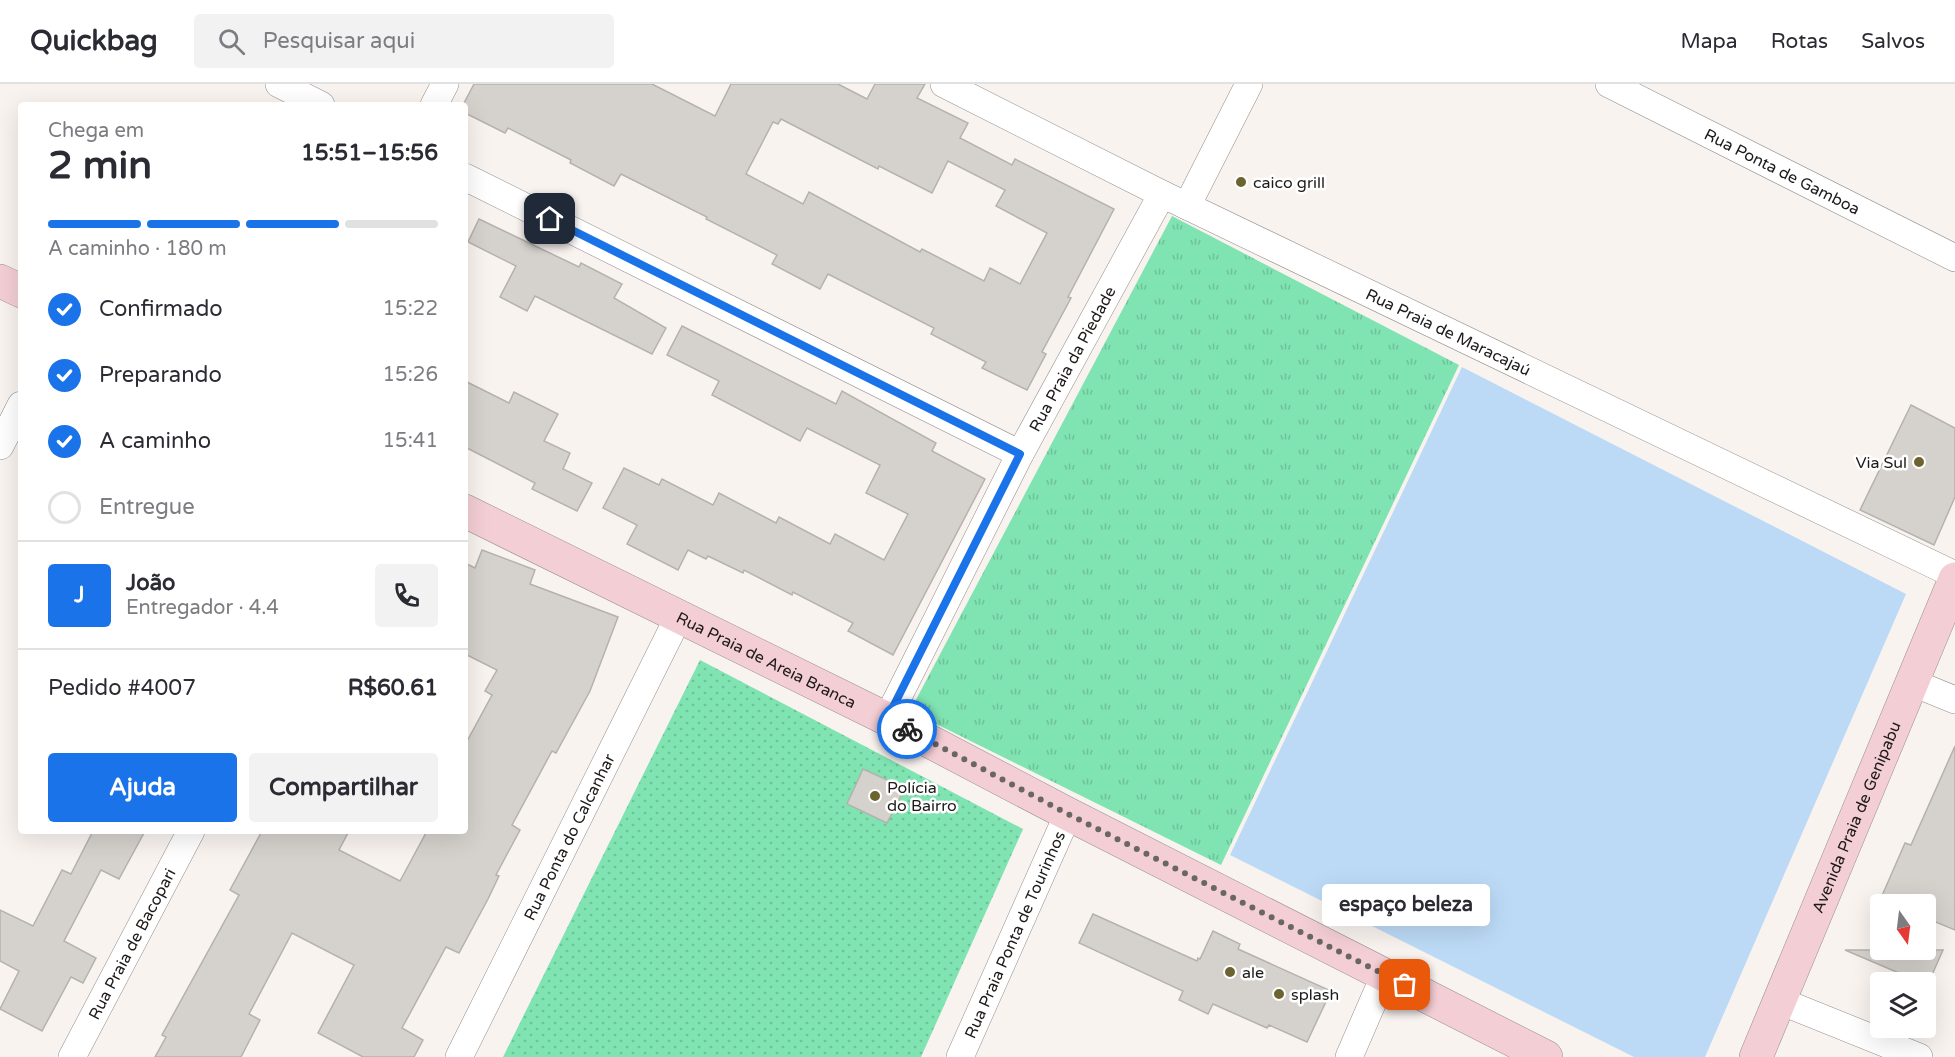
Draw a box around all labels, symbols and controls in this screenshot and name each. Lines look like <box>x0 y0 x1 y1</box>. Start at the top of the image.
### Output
search box <box>194 14 614 68</box>
text: Quickbag <box>30 24 158 58</box>
icon: search <box>215 25 248 58</box>
text: Pesquisar aqui <box>263 28 415 54</box>
text: Mapa <box>1680 29 1738 54</box>
text: Rotas <box>1771 29 1828 54</box>
text: Salvos <box>1861 29 1925 54</box>
text: Chega em <box>48 119 144 143</box>
street label: Rua Ponta de Gamboa <box>1701 125 1863 220</box>
text: 15:51–15:56 <box>301 140 438 166</box>
text: 2 min <box>48 142 152 189</box>
place label: caico grill <box>1253 173 1325 193</box>
marker: caico grill <box>1234 175 1248 189</box>
pin <box>524 193 575 244</box>
icon: home <box>533 202 566 235</box>
text: A caminho · 180 m <box>48 237 227 261</box>
street label: Rua Praia da Piedade <box>1025 283 1121 435</box>
street label: Rua Praia de Maracajaú <box>1362 284 1534 381</box>
icon: check <box>48 293 81 326</box>
text: Confirmado <box>99 296 223 322</box>
text: 15:22 <box>383 297 438 321</box>
icon: check <box>48 359 81 392</box>
text: Preparando <box>99 362 222 388</box>
text: 15:26 <box>383 363 438 387</box>
icon: check <box>48 425 81 458</box>
text: A caminho <box>99 428 211 454</box>
text: 15:41 <box>383 429 438 453</box>
place label: Via Sul <box>1855 453 1907 473</box>
marker: Via Sul <box>1912 455 1926 469</box>
text: Entregue <box>99 494 195 520</box>
button: phone <box>375 564 438 627</box>
text: João <box>126 570 175 596</box>
text: J <box>74 582 85 608</box>
text: Entregador · 4.4 <box>126 596 279 620</box>
street label: Rua Praia de Areia Branca <box>673 608 859 713</box>
text: Pedido #4007 <box>48 675 196 701</box>
text: R$60.61 <box>348 675 438 701</box>
courier <box>877 699 937 759</box>
icon: bike <box>891 713 924 746</box>
street label: Avenida Praia de Genipabu <box>1808 718 1906 916</box>
street label: Rua Ponta do Calcanhar <box>520 750 620 924</box>
button: Ajuda <box>48 753 237 822</box>
button: Compartilhar <box>249 753 438 822</box>
place label: Polícia do Bairro <box>887 778 957 816</box>
marker: Polícia do Bairro <box>868 789 882 803</box>
street label: Rua Praia Ponta de Tourinhos <box>961 828 1070 1042</box>
street label: Rua Praia de Bacopari <box>85 865 181 1023</box>
callout: espaço beleza <box>1321 883 1489 925</box>
text: espaço beleza <box>1339 893 1473 917</box>
north arrow <box>1870 894 1936 960</box>
map controls <box>1870 894 1936 1038</box>
pin <box>1379 959 1430 1010</box>
place label: ale <box>1242 963 1264 983</box>
marker: ale <box>1223 965 1237 979</box>
icon: bag <box>1388 968 1421 1001</box>
button: layers <box>1870 972 1936 1038</box>
place label: splash <box>1291 985 1339 1005</box>
marker: splash <box>1272 987 1286 1001</box>

